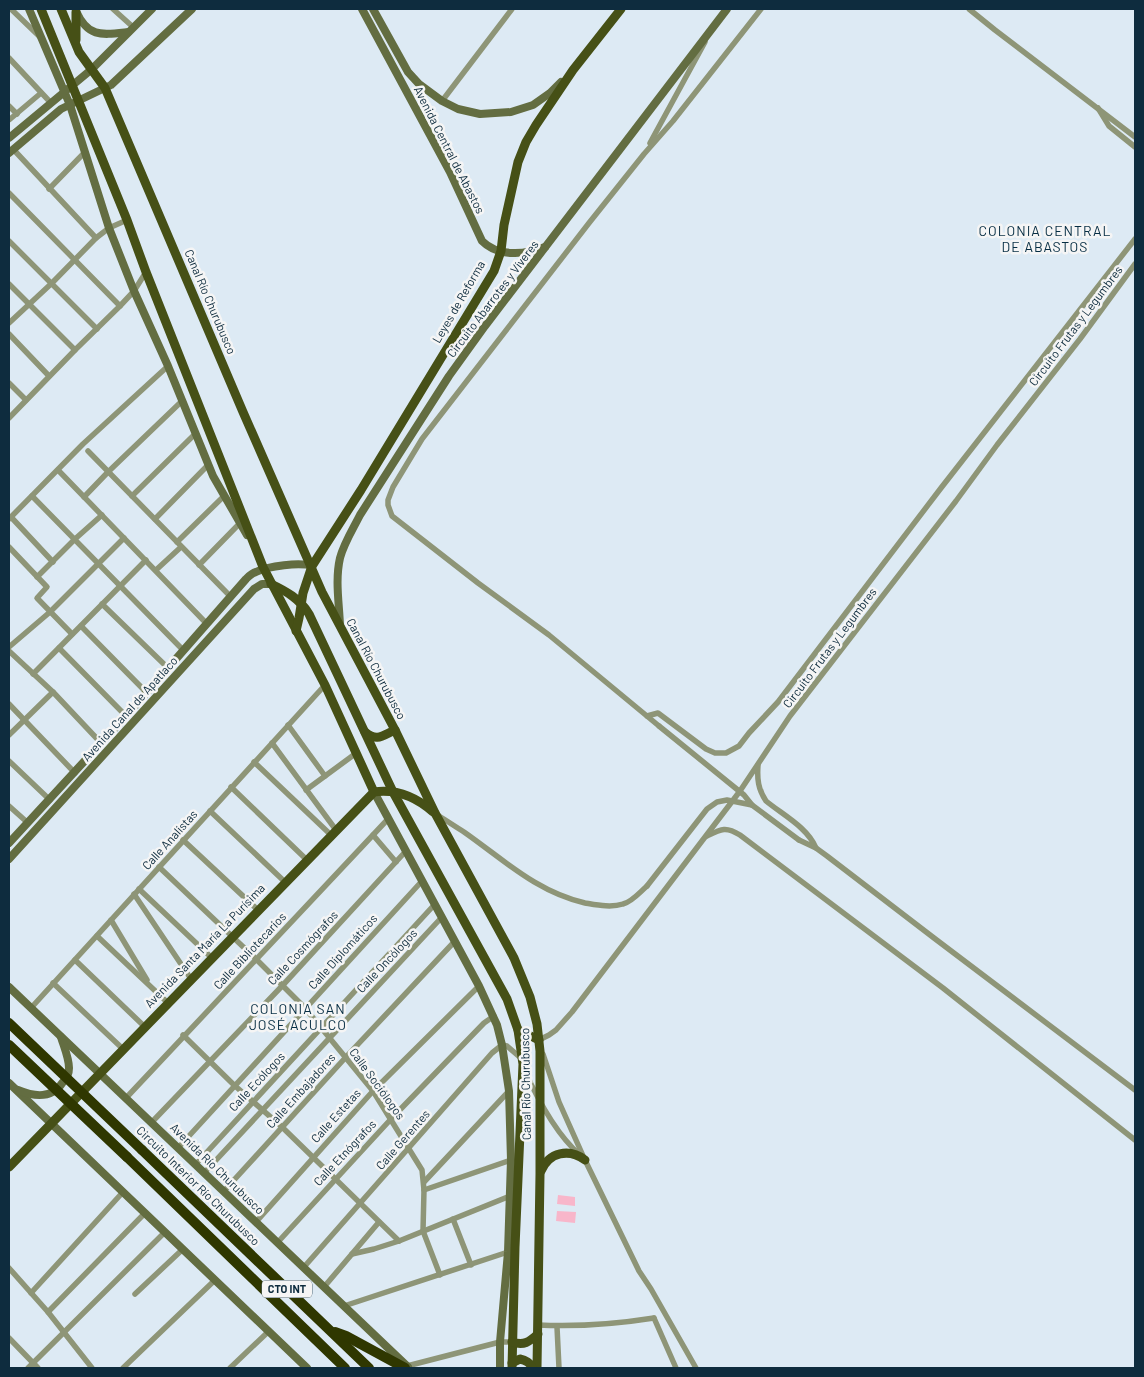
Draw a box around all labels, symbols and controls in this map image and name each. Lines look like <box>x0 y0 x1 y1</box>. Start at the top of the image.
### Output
street label: Avenida Central de Abastos <box>412 83 488 216</box>
district label: COLONIA CENTRAL DE ABASTOS <box>978 222 1112 255</box>
street label: Circuito Abarrotes y Víveres <box>444 237 541 360</box>
street label: Canal Río Churubusco <box>183 247 239 356</box>
street label: Leyes de Reforma <box>429 258 487 345</box>
street label: Circuito Frutas y Legumbres <box>1026 263 1125 388</box>
street label: Circuito Frutas y Legumbres <box>780 585 879 710</box>
street label: Canal Río Churubusco <box>344 616 409 721</box>
street label: Avenida Canal de Apatlaco <box>79 653 180 764</box>
street label: Calle Analistas <box>139 806 200 872</box>
street label: Avenida Santa María La Purísima <box>141 880 267 1010</box>
street label: Calle Cosmógrafos <box>264 907 340 987</box>
street label: Calle Bibliotecarios <box>210 909 289 992</box>
street label: Calle Diplomáticos <box>305 911 380 992</box>
street label: Calle Oncólogos <box>353 925 420 995</box>
district label: COLONIA SAN JOSÉ ACULCO <box>249 1000 347 1033</box>
street label: Canal Río Churubusco <box>517 1028 533 1140</box>
street label: Calle Sociólogos <box>347 1045 409 1122</box>
street label: Calle Ecólogos <box>225 1049 287 1114</box>
street label: Calle Embajadores <box>263 1050 338 1131</box>
street label: Calle Estetas <box>307 1085 363 1145</box>
street label: Calle Gerentes <box>372 1106 432 1172</box>
street label: Calle Etnógrafos <box>310 1116 379 1188</box>
street label: Avenida Río Churubusco <box>168 1120 267 1217</box>
street label: Circuito Interior Río Churubusco <box>134 1123 263 1248</box>
road number: CTO INT <box>262 1280 312 1298</box>

